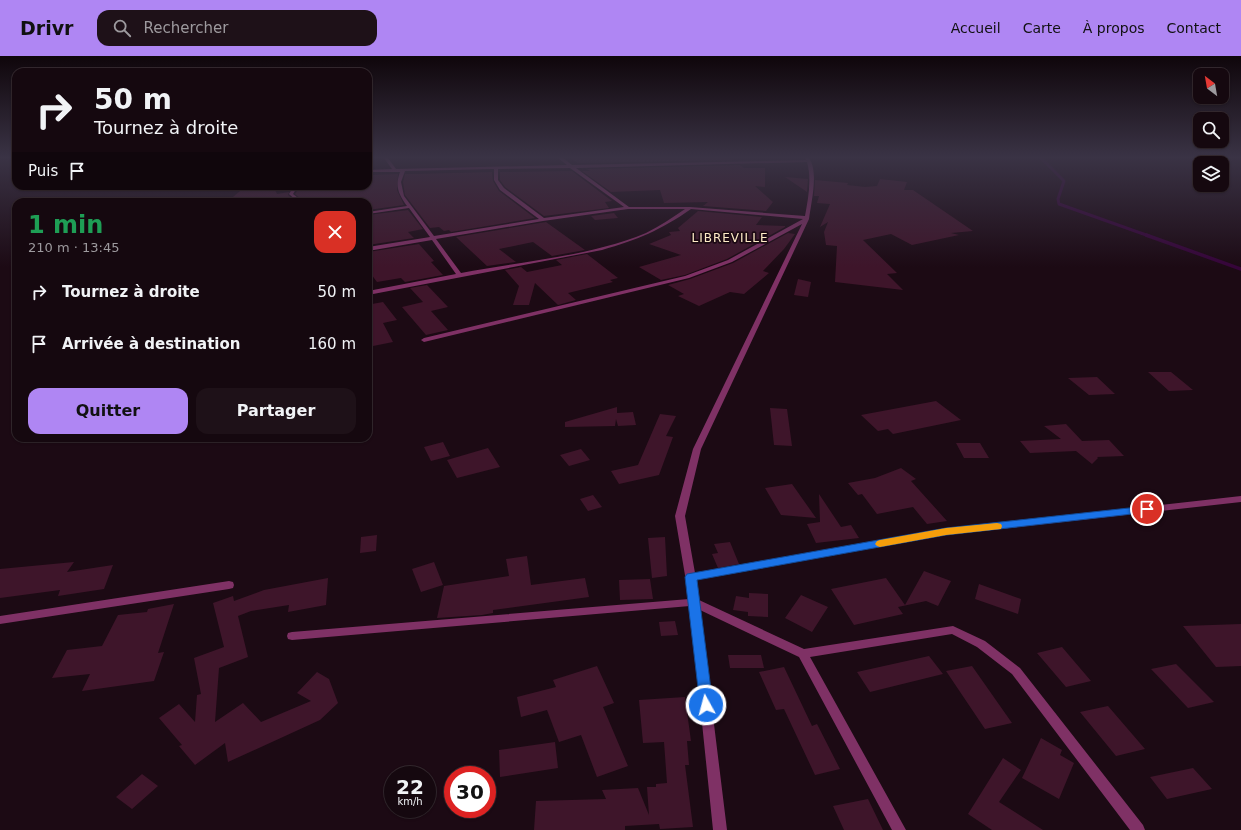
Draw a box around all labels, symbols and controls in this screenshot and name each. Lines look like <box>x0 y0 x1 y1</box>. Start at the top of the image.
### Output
search box <box>97 10 377 46</box>
text: Drivr <box>20 17 73 39</box>
icon: search <box>111 17 133 39</box>
text: Rechercher <box>143 19 228 37</box>
text: Accueil <box>951 20 1001 36</box>
text: Carte <box>1023 20 1061 36</box>
text: À propos <box>1083 20 1145 36</box>
text: Contact <box>1167 20 1221 36</box>
north arrow <box>1193 68 1229 104</box>
map controls <box>1193 68 1229 192</box>
text: 50 m <box>94 83 172 116</box>
icon: right <box>28 84 80 136</box>
button: search <box>1193 112 1229 148</box>
text: Tournez à droite <box>94 117 238 138</box>
button: layers <box>1193 156 1229 192</box>
icon: arrive <box>66 160 88 182</box>
text: Puis <box>28 162 58 180</box>
text: 1 min <box>28 211 103 239</box>
button: close <box>314 211 356 253</box>
district label: LIBREVILLE <box>691 231 769 245</box>
text: 210 m · 13:45 <box>28 240 119 255</box>
icon: right <box>28 281 50 303</box>
text: Tournez à droite <box>62 283 200 301</box>
text: 50 m <box>318 283 356 301</box>
icon: arrive <box>28 333 50 355</box>
text: Arrivée à destination <box>62 335 240 353</box>
text: 160 m <box>308 335 356 353</box>
button: Quitter <box>28 388 188 434</box>
button: Partager <box>196 388 356 434</box>
pin <box>1130 492 1164 526</box>
icon: arrive <box>1136 498 1158 520</box>
position arrow <box>685 684 727 726</box>
speed limit sign: 30 <box>444 766 496 818</box>
text: 22 <box>396 775 424 799</box>
text: km/h <box>397 796 423 807</box>

